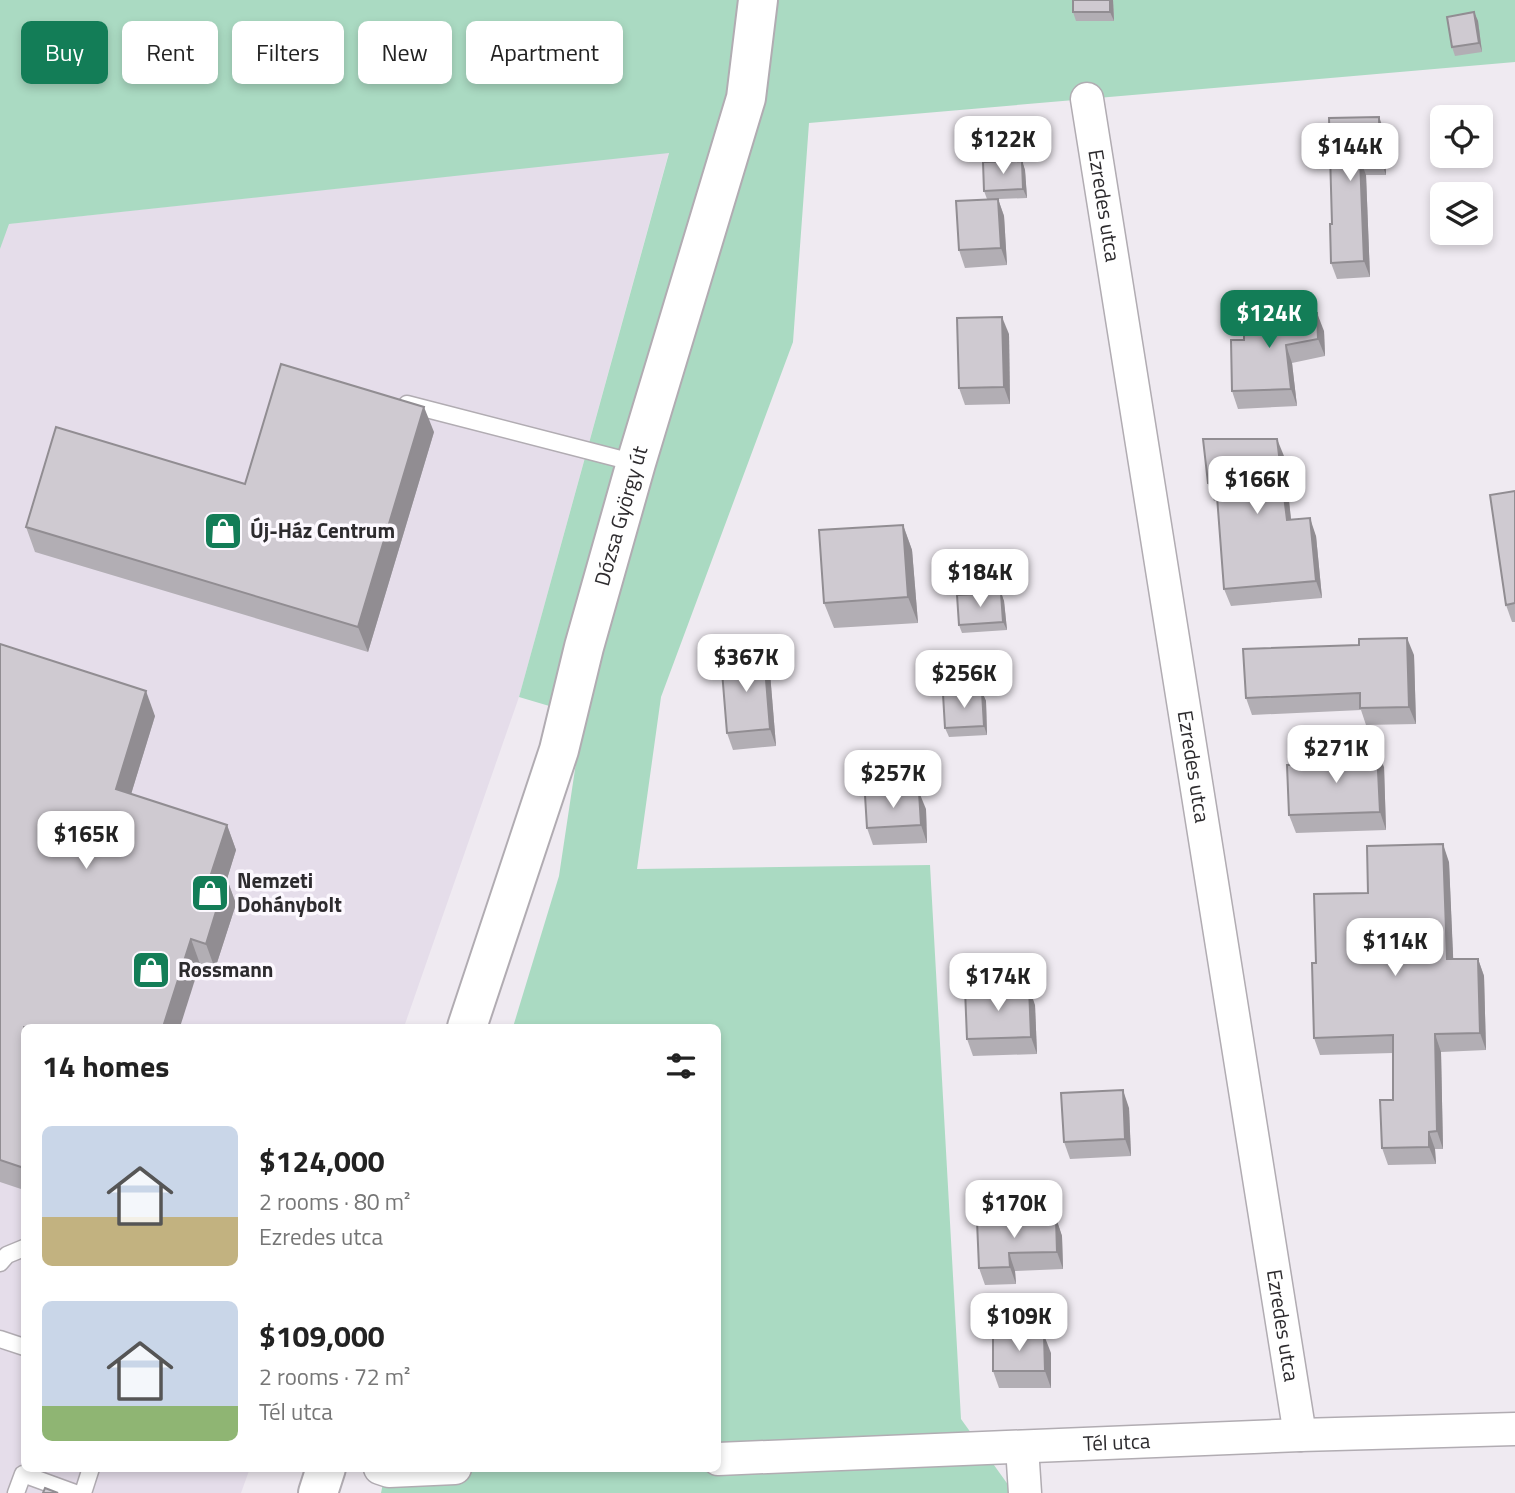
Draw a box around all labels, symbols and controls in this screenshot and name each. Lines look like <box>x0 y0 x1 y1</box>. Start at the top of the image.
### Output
chip: Buy <box>21 21 108 84</box>
chip: Rent <box>122 21 218 84</box>
chip: Filters <box>232 21 344 84</box>
chip: New <box>358 21 452 84</box>
chip: Apartment <box>466 21 623 84</box>
map controls <box>1430 105 1493 245</box>
button: locate <box>1430 105 1493 168</box>
pin: $122K <box>954 116 1052 176</box>
text: $122K <box>970 121 1036 156</box>
pin: $144K <box>1301 124 1399 183</box>
text: $144K <box>1317 128 1383 163</box>
street label: Ezredes utca <box>1080 147 1130 264</box>
button: layers <box>1430 182 1493 245</box>
pin: $124K <box>1220 290 1318 350</box>
text: $124K <box>1236 295 1302 330</box>
street label: Dózsa György út <box>585 441 655 589</box>
pin: $166K <box>1208 456 1306 516</box>
text: $166K <box>1224 461 1290 496</box>
shop icon: Új-Ház Centrum <box>202 510 244 552</box>
place label: Új-Ház Centrum <box>250 514 395 546</box>
pin: $184K <box>931 550 1029 609</box>
text: $184K <box>947 554 1013 589</box>
pin: $367K <box>697 634 795 694</box>
text: $367K <box>713 639 779 674</box>
pin: $256K <box>915 650 1013 710</box>
text: $256K <box>931 655 997 690</box>
street label: Ezredes utca <box>1170 708 1219 825</box>
pin: $271K <box>1287 726 1385 785</box>
text: $271K <box>1303 730 1369 765</box>
pin: $257K <box>844 750 942 810</box>
text: $257K <box>860 755 926 790</box>
pin: $165K <box>37 812 135 871</box>
text: $165K <box>53 816 119 851</box>
place label: Nemzeti Dohánybolt <box>237 864 342 920</box>
shop icon: Nemzeti Dohánybolt <box>189 872 231 914</box>
pin: $114K <box>1346 918 1444 978</box>
text: $114K <box>1362 923 1428 958</box>
shop icon: Rossmann <box>130 949 172 991</box>
place label: Rossmann <box>178 953 273 985</box>
pin: $174K <box>949 954 1047 1013</box>
text: $174K <box>965 958 1031 993</box>
text: 14 homes <box>42 1043 169 1089</box>
icon: filters <box>662 1047 700 1085</box>
text: $124,000 <box>259 1138 385 1184</box>
icon: home <box>98 1154 182 1238</box>
pin: $170K <box>965 1180 1063 1240</box>
text: 2 rooms · 80 m² <box>259 1184 410 1219</box>
text: $170K <box>981 1185 1047 1220</box>
text: Ezredes utca <box>259 1219 383 1254</box>
street label: Ezredes utca <box>1259 1267 1308 1384</box>
pin: $109K <box>970 1294 1068 1353</box>
text: $109K <box>986 1298 1052 1333</box>
text: $109,000 <box>259 1313 385 1359</box>
icon: home <box>98 1329 182 1413</box>
text: 2 rooms · 72 m² <box>259 1359 410 1394</box>
text: Tél utca <box>259 1394 333 1429</box>
street label: Tél utca <box>1082 1424 1151 1459</box>

